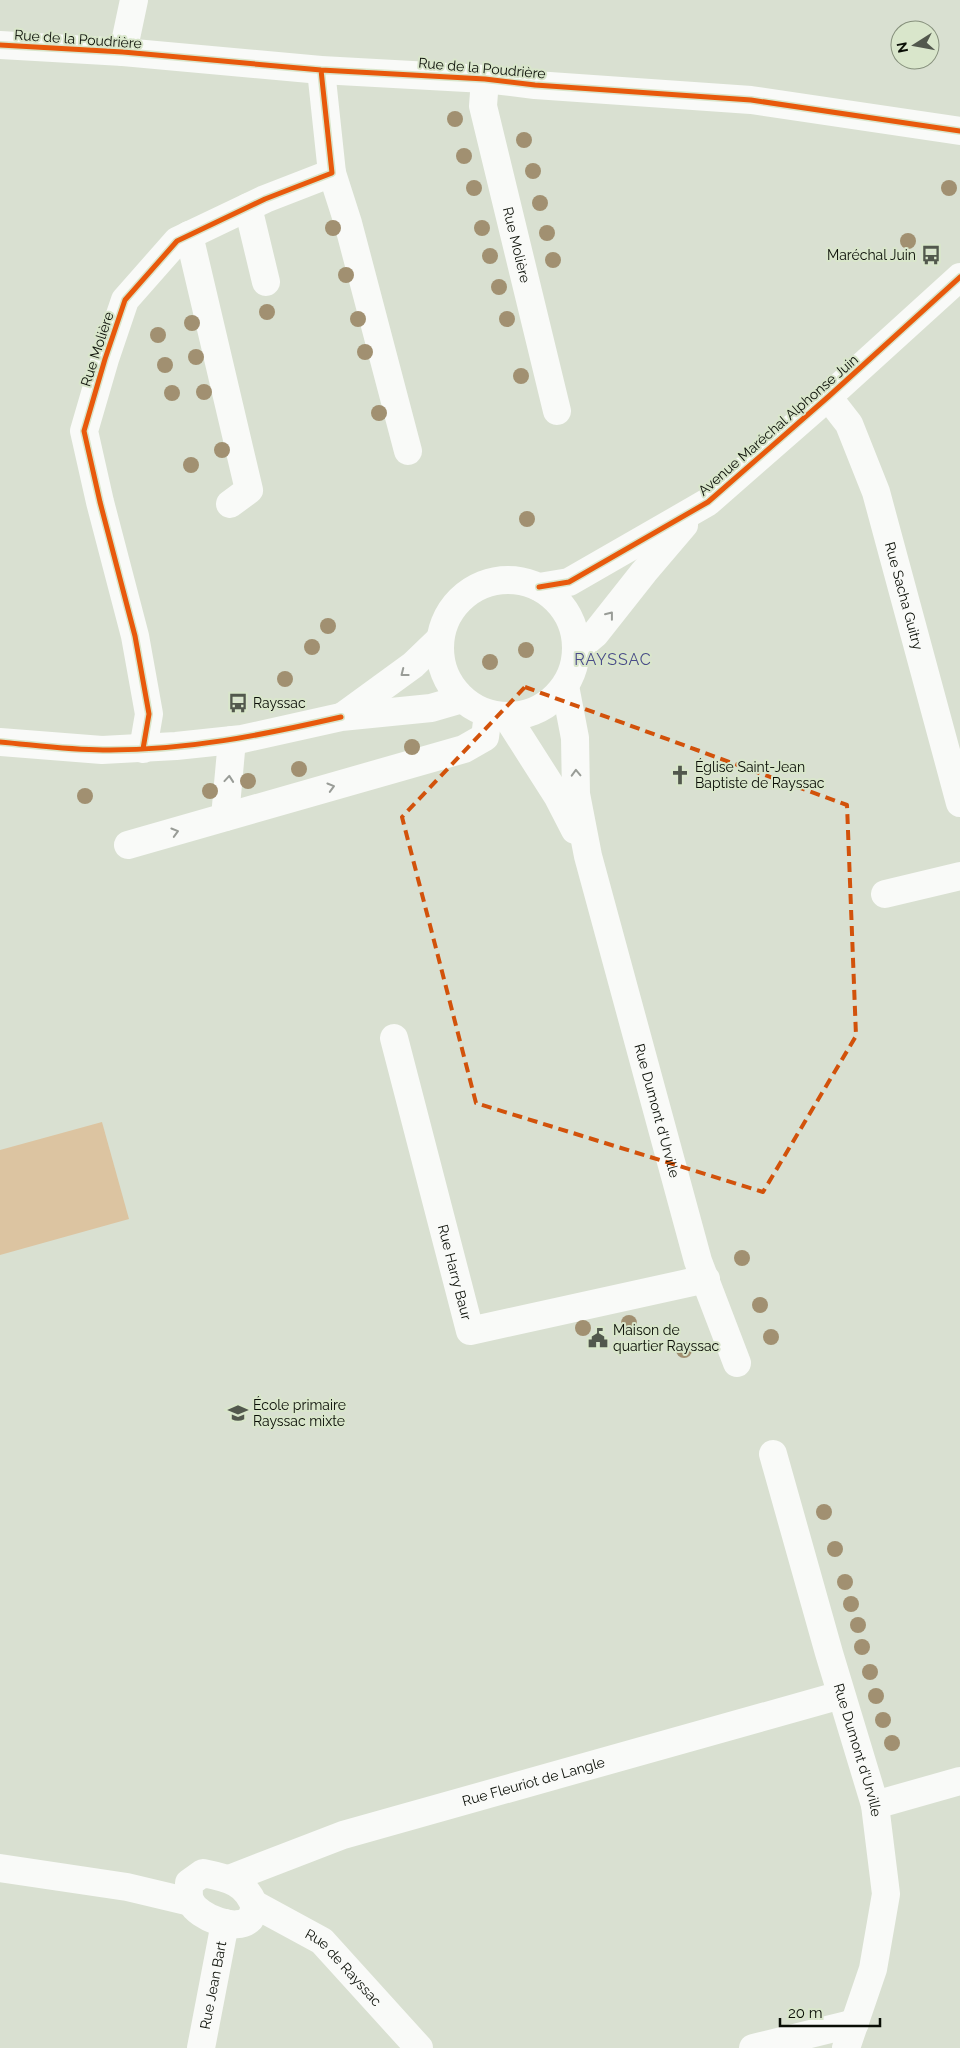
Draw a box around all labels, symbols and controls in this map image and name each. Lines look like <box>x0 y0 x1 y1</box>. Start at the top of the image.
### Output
north arrow <box>890 20 940 70</box>
street label: Rue de la Poudrière <box>14 27 142 51</box>
text: N <box>893 41 911 54</box>
street label: Rue de la Poudrière <box>418 54 546 82</box>
street label: Rue Molière <box>500 205 534 285</box>
bus stop icon: Maréchal Juin <box>920 244 942 266</box>
place label: Maréchal Juin <box>827 247 916 263</box>
street label: Rue Molière <box>77 310 117 388</box>
street label: Avenue Maréchal Alphonse Juin <box>695 351 861 499</box>
street label: Rue Sacha Guitry <box>882 540 926 652</box>
one-way arrow <box>604 611 613 621</box>
district label: RAYSSAC <box>574 650 652 669</box>
one-way arrow <box>400 667 409 676</box>
bus stop icon: Rayssac <box>227 692 249 714</box>
place label: Rayssac <box>253 695 306 711</box>
place label: Église Saint-Jean Baptiste de Rayssac <box>695 758 825 791</box>
church icon: Église Saint-Jean Baptiste de Rayssac <box>669 764 691 786</box>
one-way arrow <box>571 769 581 777</box>
one-way arrow <box>223 774 234 782</box>
one-way arrow <box>327 783 335 793</box>
one-way arrow <box>171 827 179 837</box>
street label: Rue Dumont d'Urville <box>631 1042 683 1180</box>
street label: Rue Harry Baur <box>435 1223 475 1322</box>
place label: Maison de quartier Rayssac <box>613 1322 720 1354</box>
public building icon: Maison de quartier Rayssac <box>587 1327 609 1349</box>
place label: École primaire Rayssac mixte <box>253 1396 346 1429</box>
school or university icon: École primaire Rayssac mixte <box>227 1402 249 1424</box>
street label: Rue Dumont d'Urville <box>831 1681 884 1818</box>
street label: Rue Fleuriot de Langle <box>460 1754 607 1809</box>
street label: Rue de Rayssac <box>303 1926 385 2009</box>
street label: Rue Jean Bart <box>197 1939 229 2031</box>
scale bar <box>780 1996 880 2028</box>
text: 20 m <box>788 2004 823 2022</box>

